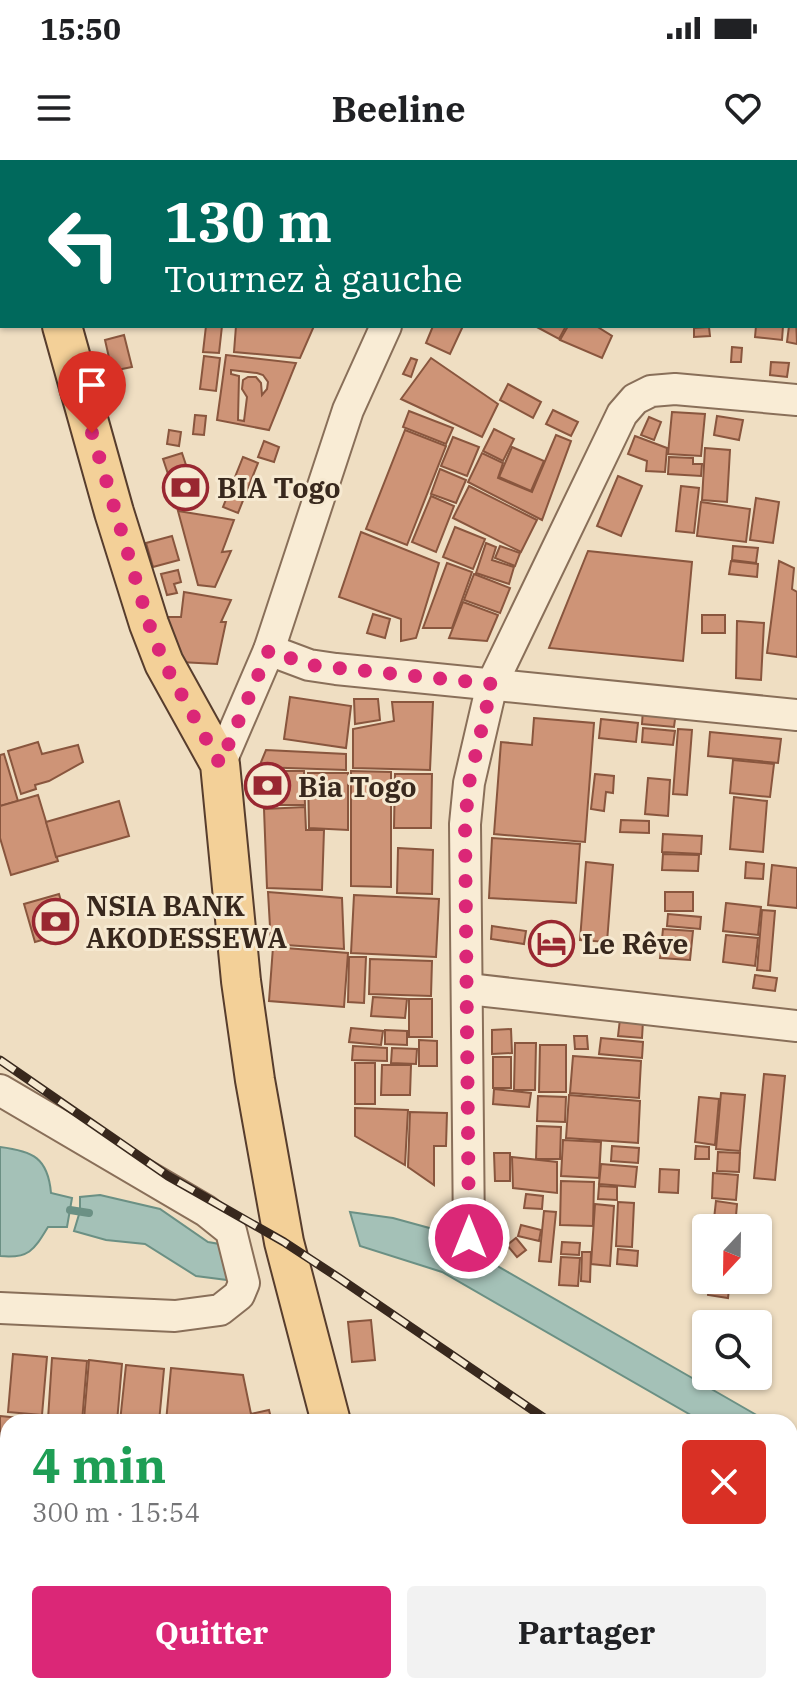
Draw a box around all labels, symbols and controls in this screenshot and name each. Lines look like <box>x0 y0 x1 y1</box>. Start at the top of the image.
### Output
text: 15:50 <box>40 9 121 48</box>
text: Beeline <box>331 85 466 132</box>
icon: menu <box>32 86 76 130</box>
icon: heart <box>721 86 765 130</box>
text: 130 m <box>164 185 332 257</box>
icon: left <box>32 192 136 296</box>
text: Tournez à gauche <box>164 255 463 302</box>
pin <box>58 351 126 433</box>
icon: arrive <box>70 363 114 407</box>
bank icon: BIA Togo <box>162 463 210 511</box>
place label: BIA Togo <box>217 469 340 506</box>
bank icon: Bia Togo <box>243 762 291 810</box>
place label: Bia Togo <box>298 768 417 805</box>
place label: NSIA BANK AKODESSEWA <box>86 887 288 956</box>
bank icon: NSIA BANK AKODESSEWA <box>31 897 79 945</box>
hotel icon: Le Rêve <box>527 919 575 967</box>
place label: Le Rêve <box>582 925 688 962</box>
position arrow <box>427 1196 511 1280</box>
north arrow <box>692 1214 772 1294</box>
map controls <box>692 1214 772 1390</box>
button: search <box>692 1310 772 1390</box>
text: 4 min <box>32 1434 166 1496</box>
button: close <box>682 1440 766 1524</box>
text: 300 m · 15:54 <box>32 1495 200 1529</box>
button: Quitter <box>32 1586 391 1678</box>
button: Partager <box>407 1586 766 1678</box>

